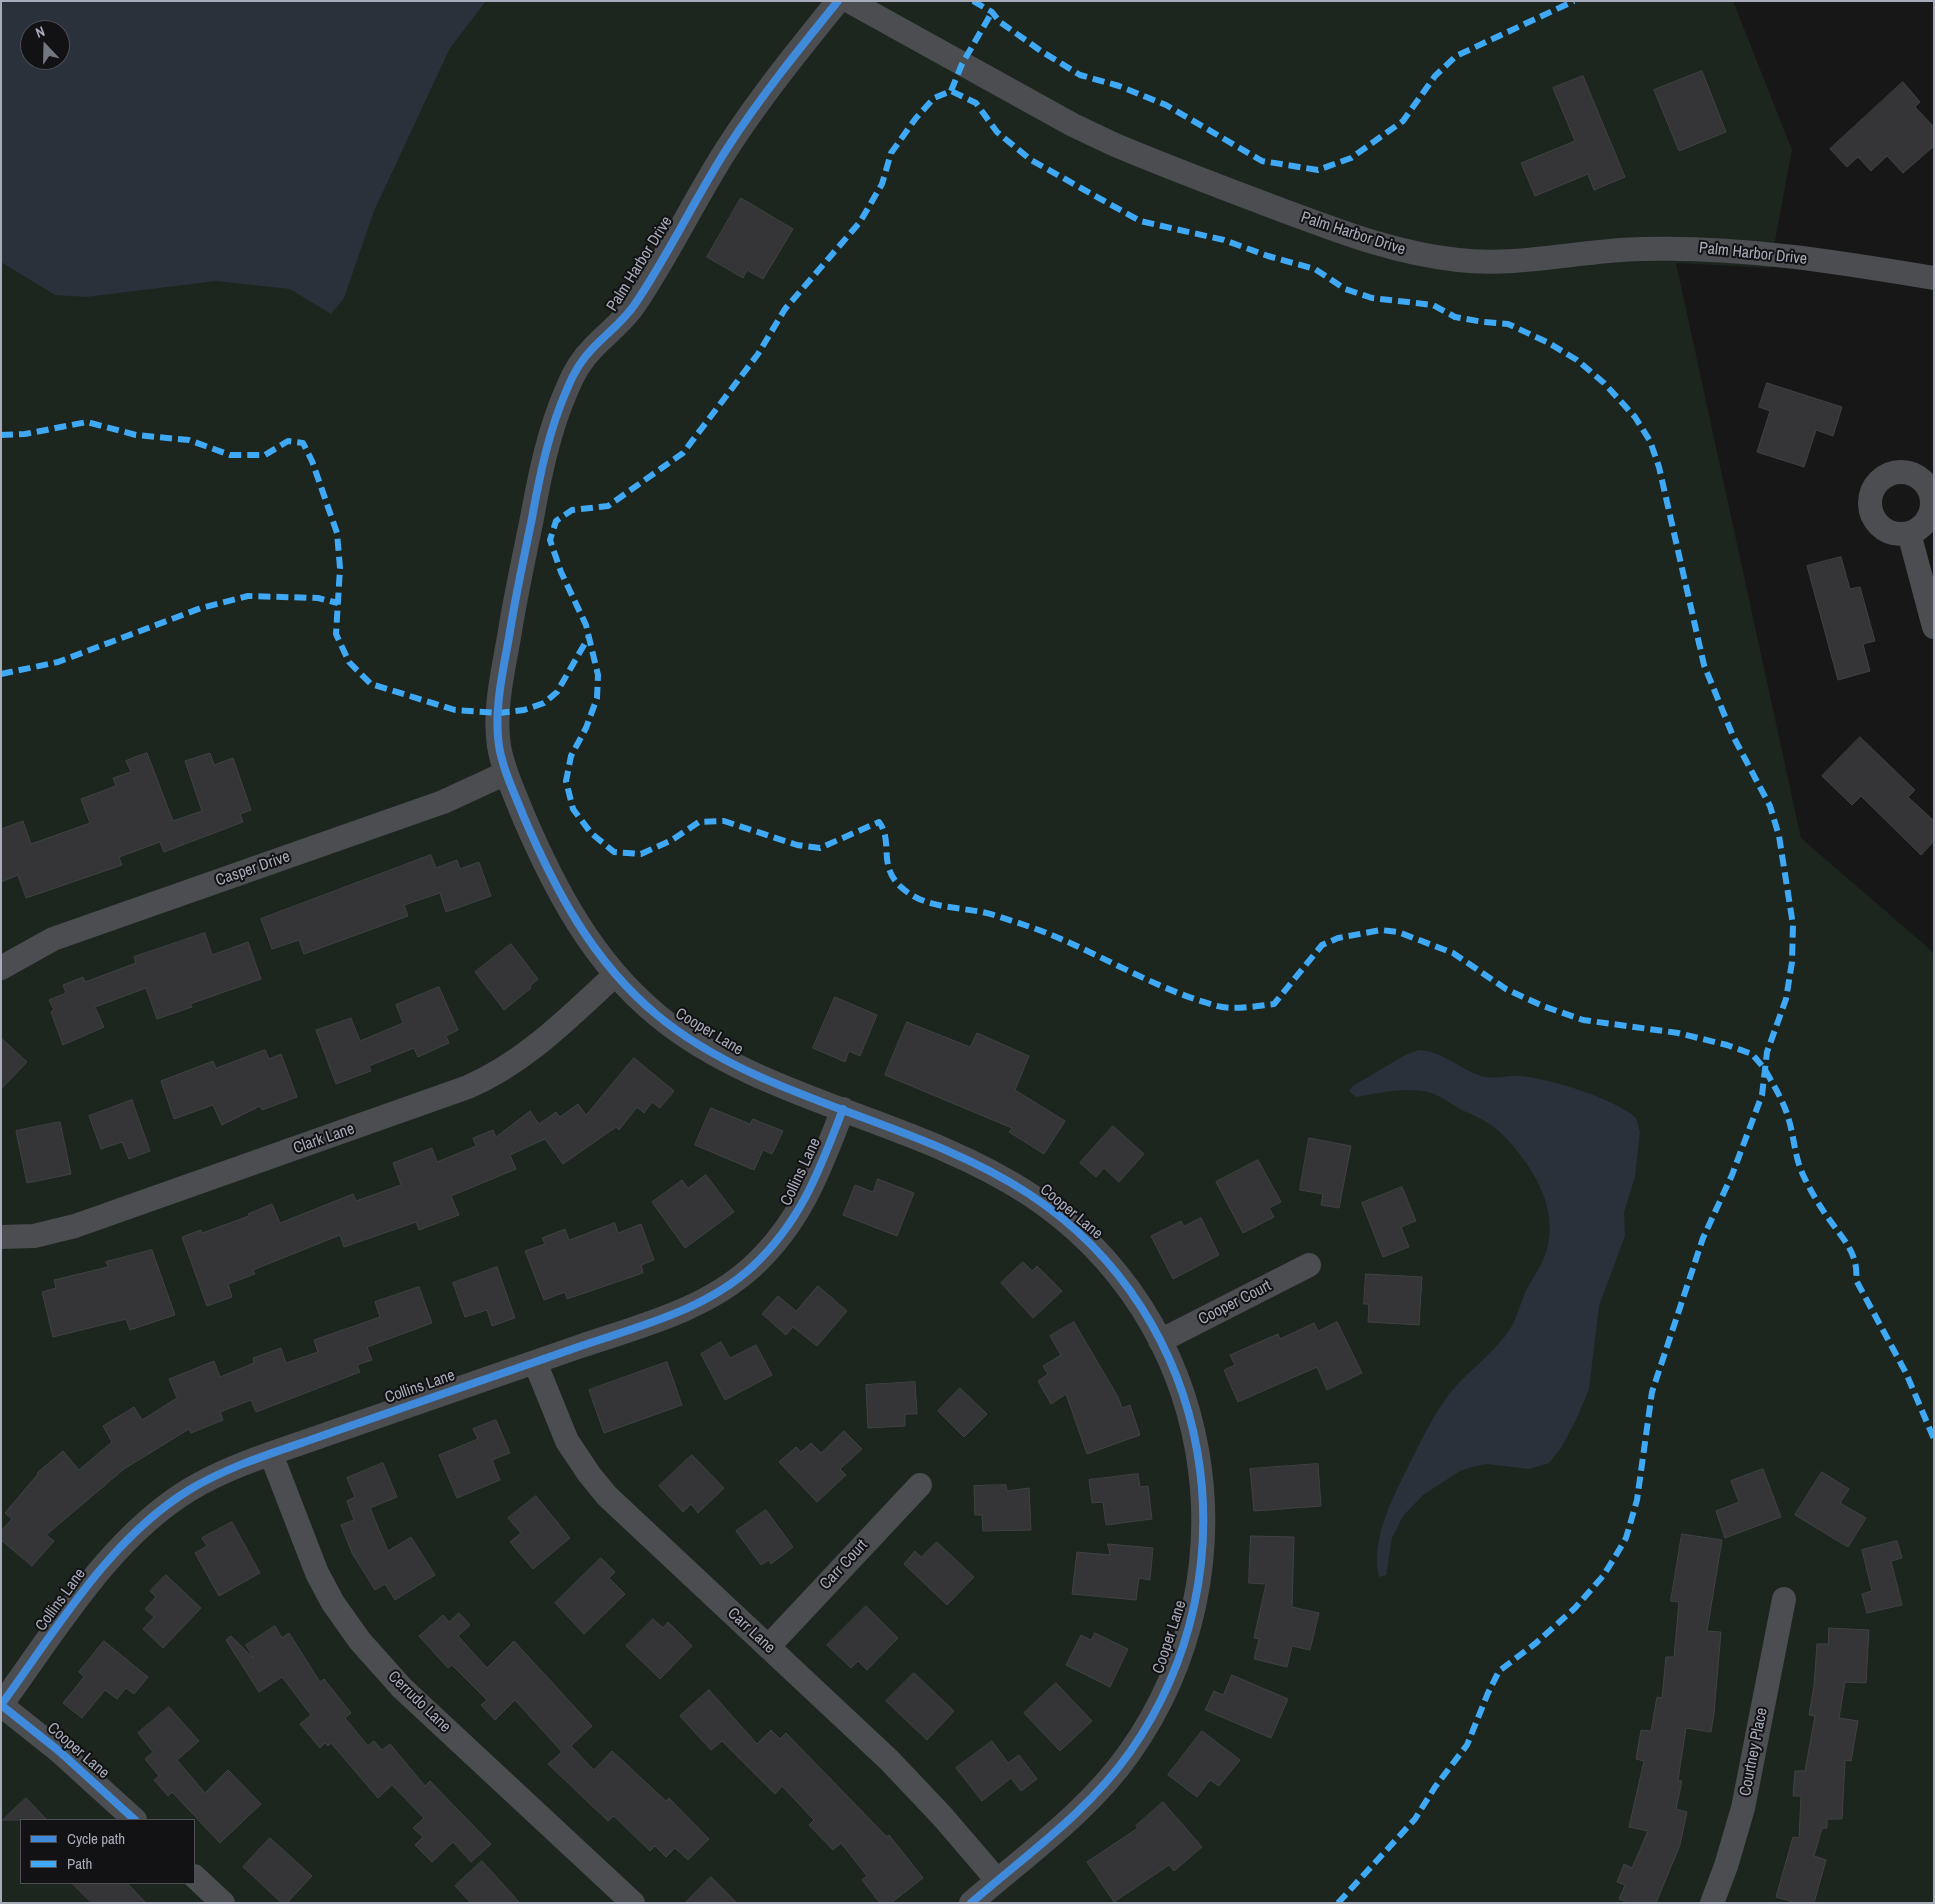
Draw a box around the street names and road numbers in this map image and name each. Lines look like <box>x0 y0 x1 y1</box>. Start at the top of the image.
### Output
street label: Palm Harbor Drive <box>1298 208 1408 260</box>
street label: Palm Harbor Drive <box>603 213 677 315</box>
street label: Palm Harbor Drive <box>1698 239 1808 269</box>
street label: Casper Drive <box>213 847 293 891</box>
street label: Cooper Lane <box>672 1004 746 1060</box>
street label: Clark Lane <box>291 1120 357 1158</box>
street label: Collins Lane <box>777 1135 825 1209</box>
street label: Cooper Lane <box>1036 1180 1106 1244</box>
street label: Cooper Court <box>1196 1277 1274 1329</box>
street label: Collins Lane <box>382 1366 458 1408</box>
street label: Carr Court <box>816 1536 872 1594</box>
street label: Collins Lane <box>32 1565 90 1635</box>
street label: Cooper Lane <box>1149 1598 1191 1676</box>
street label: Carr Lane <box>723 1604 779 1658</box>
street label: Cerrudo Lane <box>383 1667 455 1737</box>
street label: Courtney Place <box>1736 1706 1772 1798</box>
street label: Cooper Lane <box>43 1719 113 1783</box>

